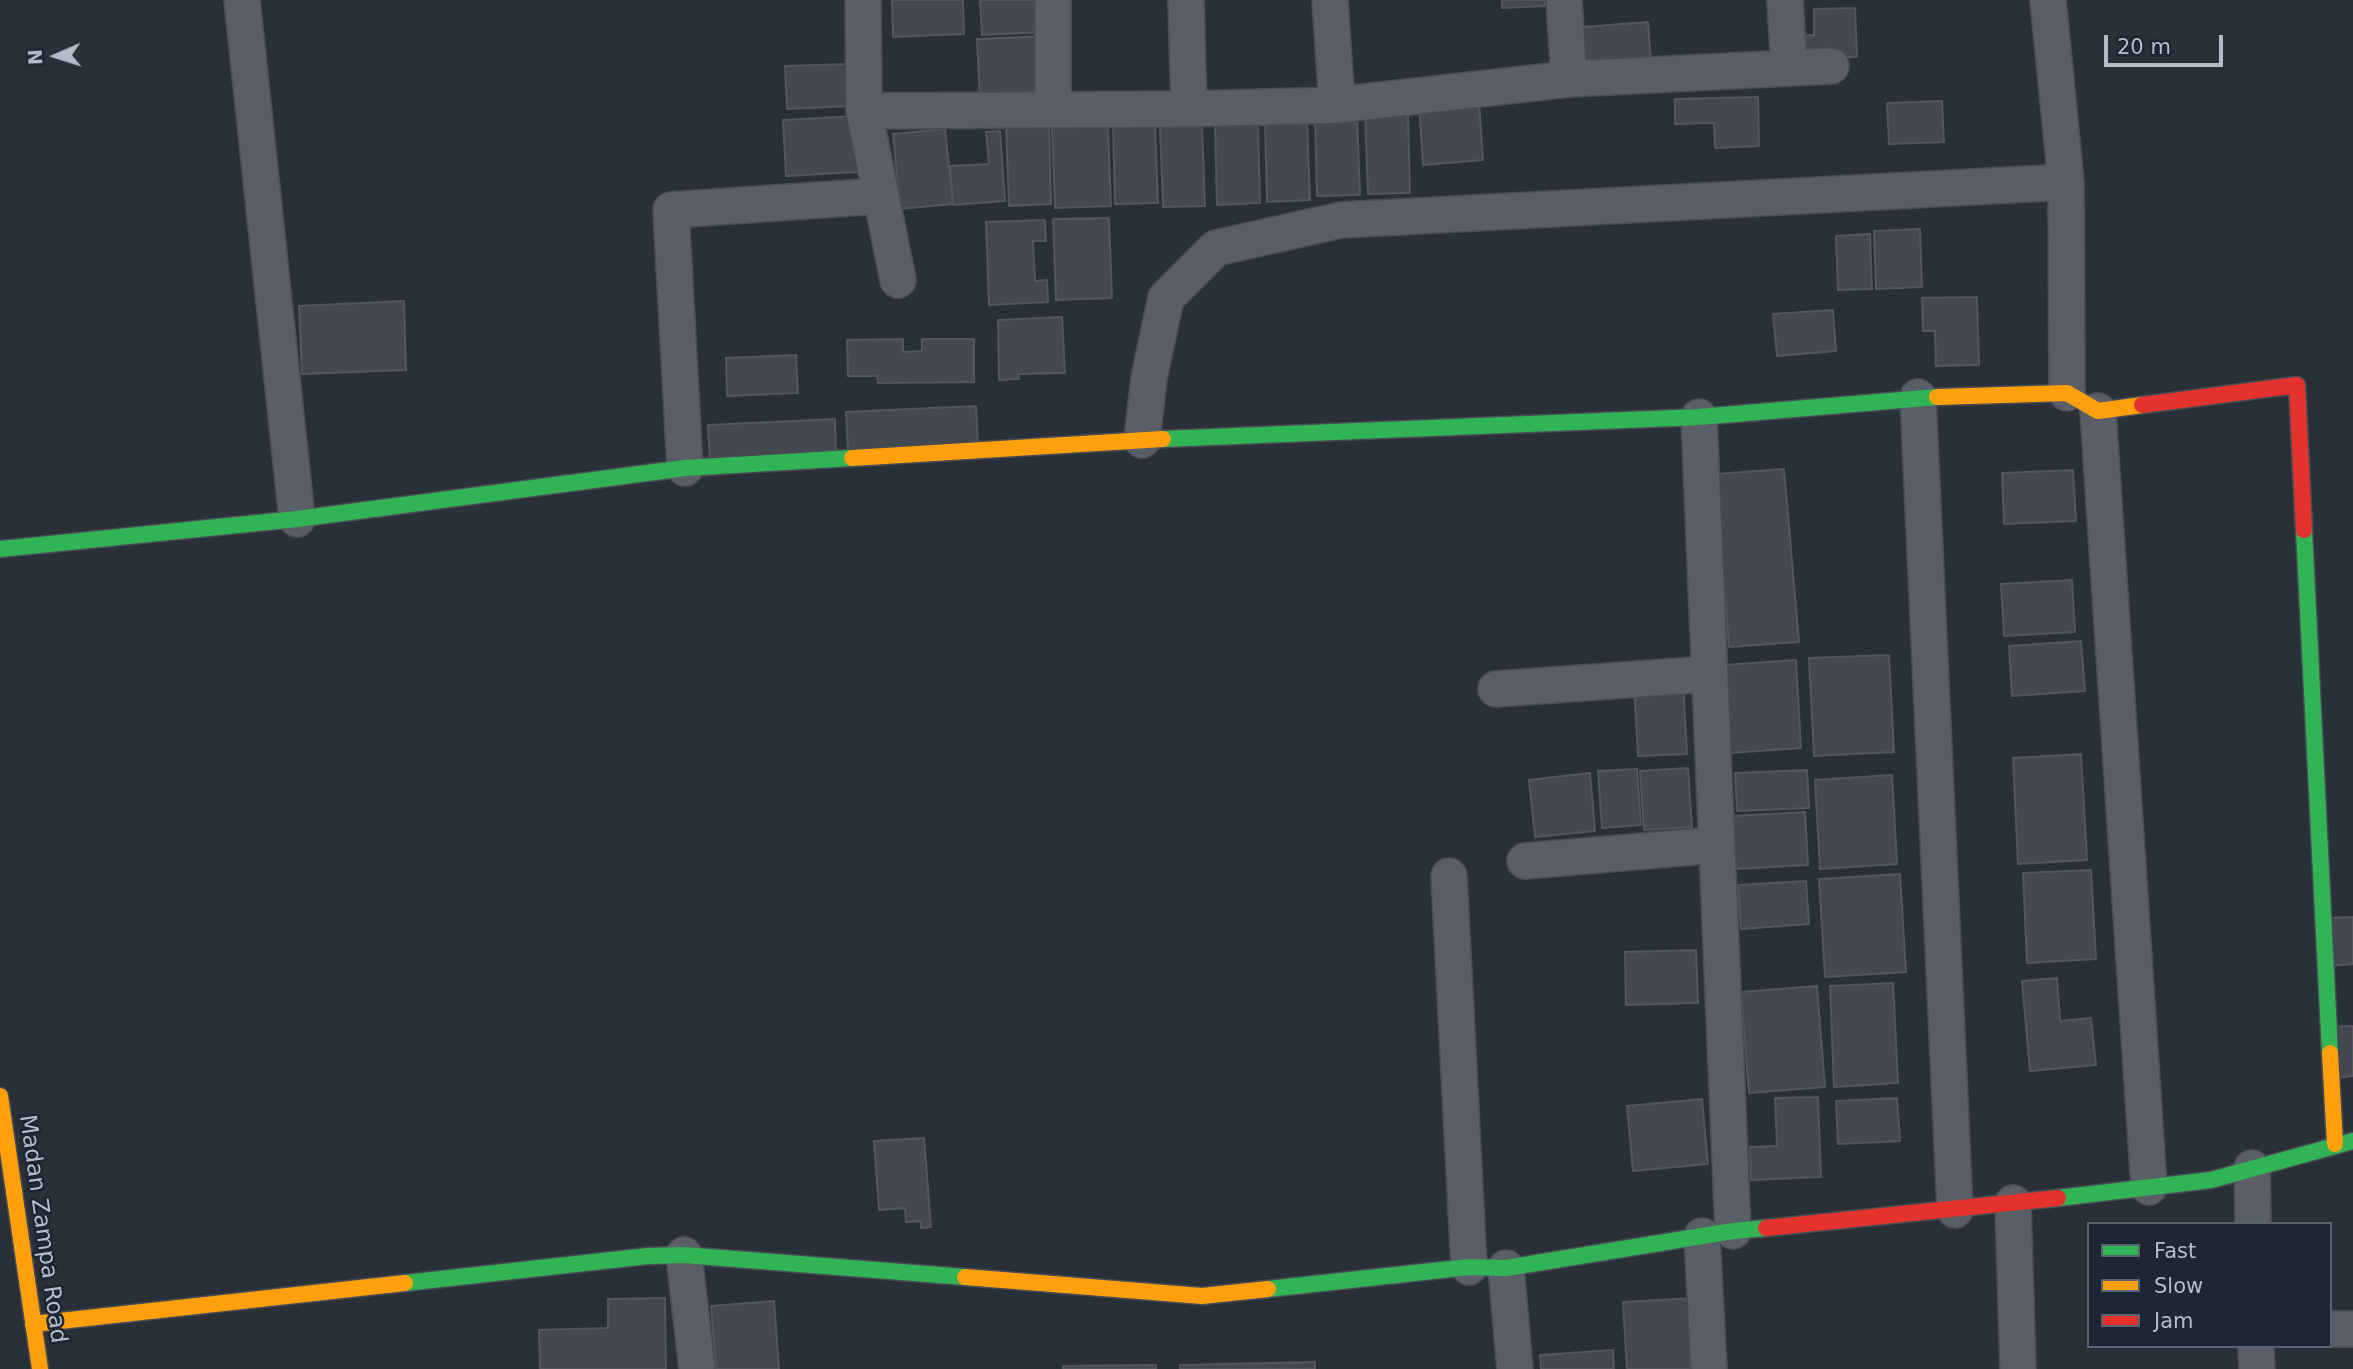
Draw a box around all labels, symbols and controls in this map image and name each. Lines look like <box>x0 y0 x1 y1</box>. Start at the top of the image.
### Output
north arrow <box>21 21 91 91</box>
scale bar <box>2108 21 2227 65</box>
text: 20 m <box>2117 35 2171 59</box>
text: N <box>24 49 46 66</box>
street label: Madan Zampa Road <box>12 1113 72 1345</box>
legend <box>2087 1222 2332 1348</box>
text: Fast <box>2154 1239 2196 1263</box>
text: Slow <box>2154 1274 2203 1298</box>
text: Jam <box>2154 1309 2194 1333</box>

